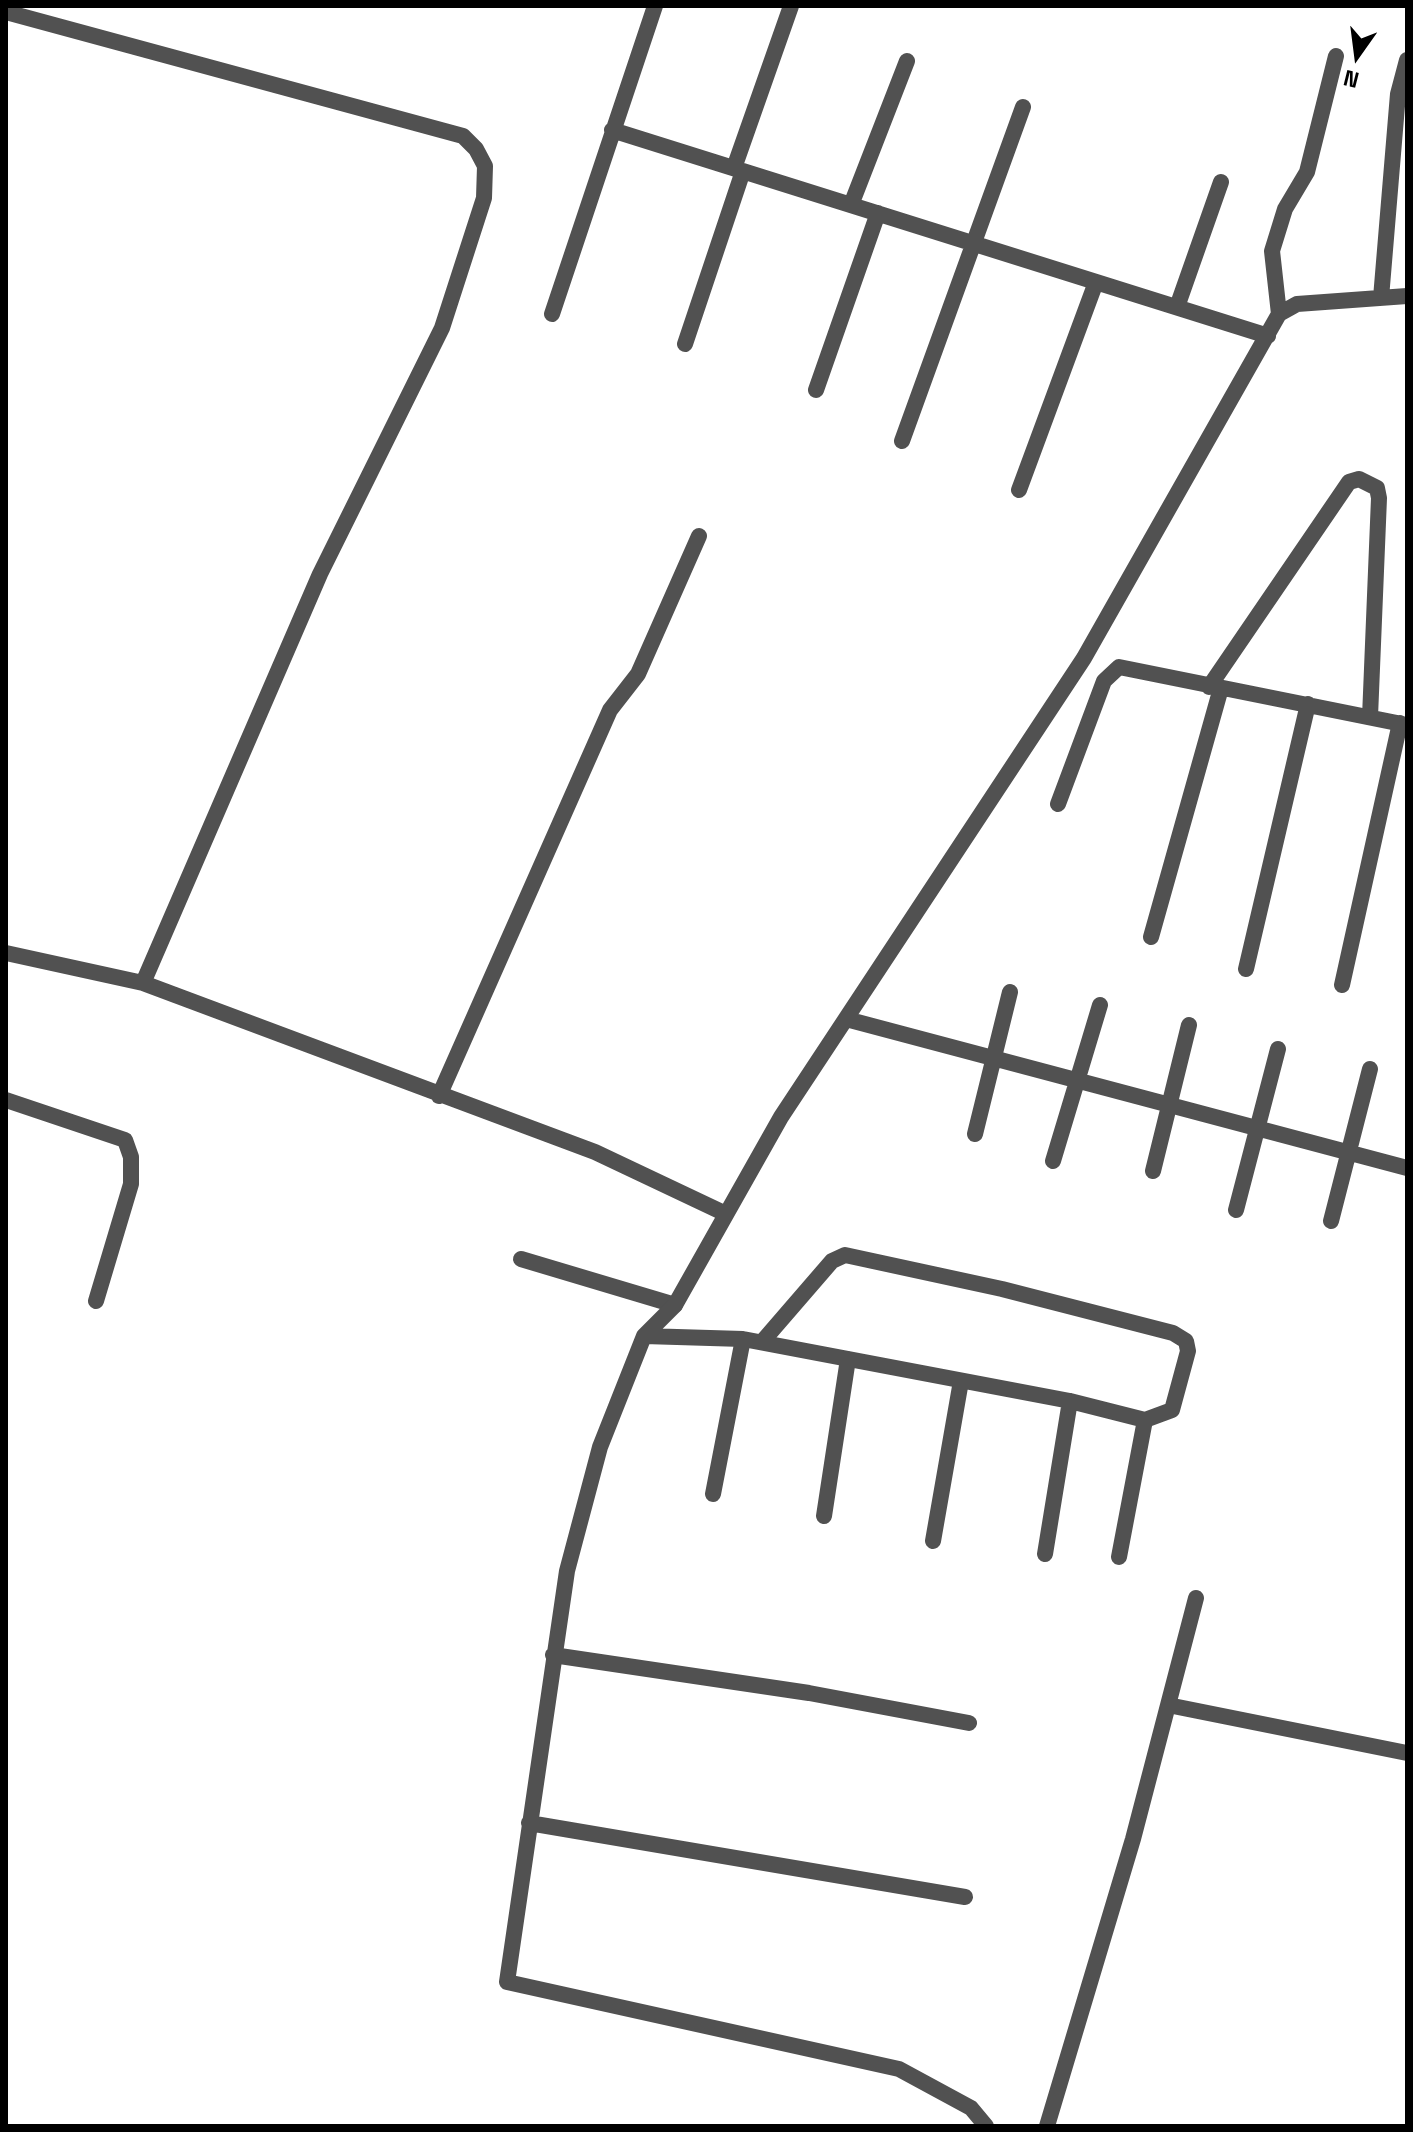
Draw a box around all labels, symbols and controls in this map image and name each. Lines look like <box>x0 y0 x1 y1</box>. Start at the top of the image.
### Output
north arrow <box>1317 16 1397 96</box>
text: N <box>1341 64 1362 95</box>

